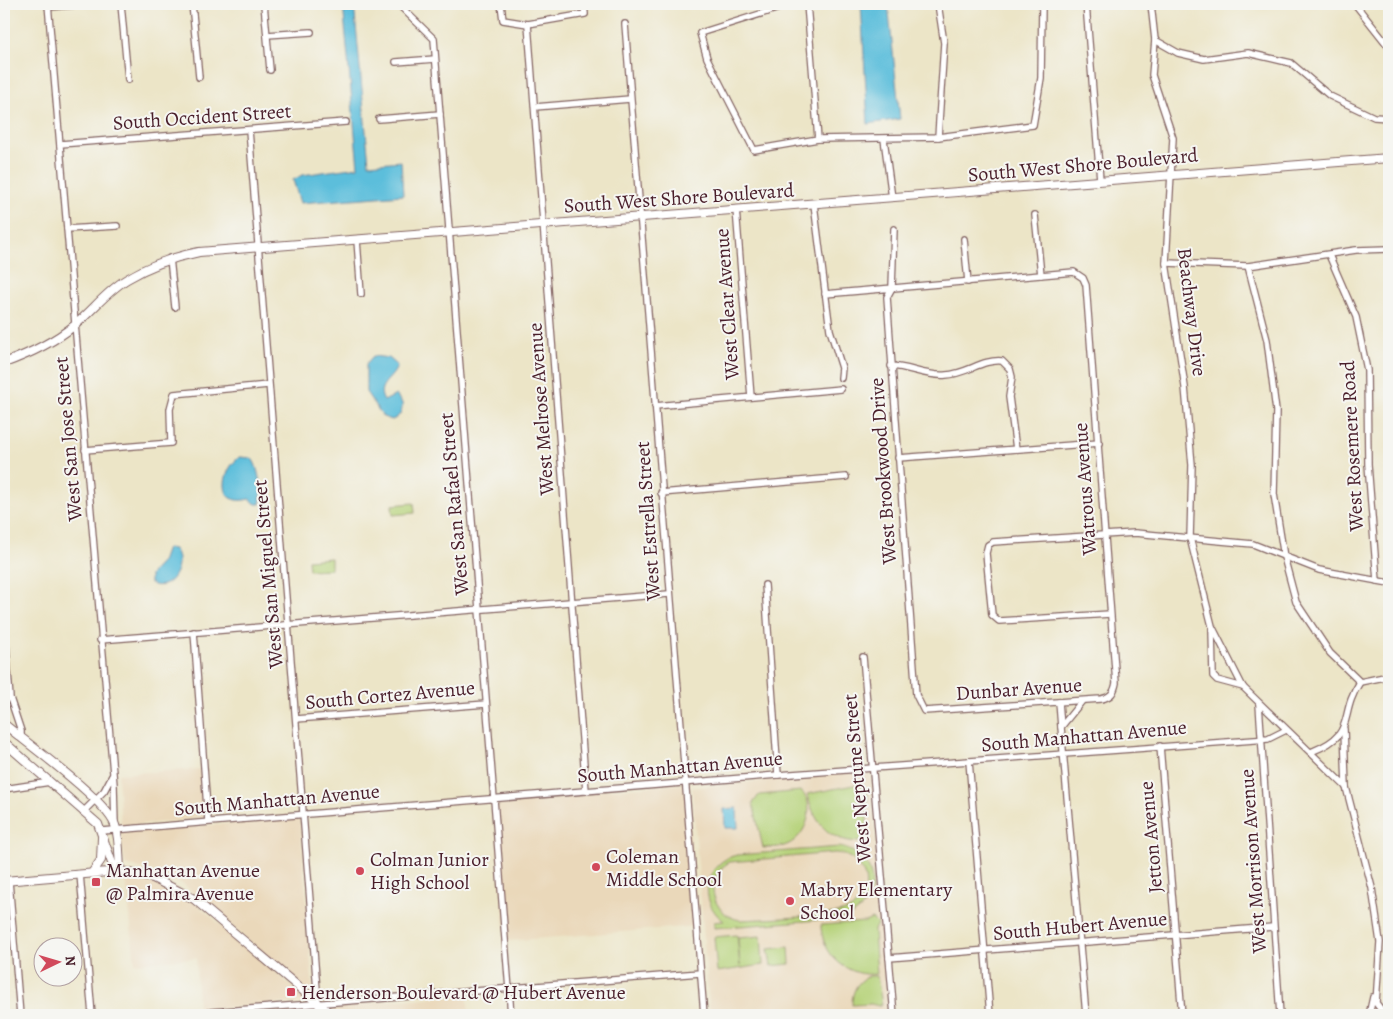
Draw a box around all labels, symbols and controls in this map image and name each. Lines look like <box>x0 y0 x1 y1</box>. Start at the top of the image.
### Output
street label: South Occident Street <box>112 97 293 137</box>
street label: South West Shore Boulevard <box>967 141 1199 189</box>
street label: South West Shore Boulevard <box>563 176 795 220</box>
street label: West Clear Avenue <box>708 227 746 382</box>
street label: Beachway Drive <box>1171 246 1213 378</box>
street label: West Melrose Avenue <box>521 322 561 497</box>
street label: West San Jose Street <box>47 355 89 523</box>
street label: West Rosemere Road <box>1334 360 1370 533</box>
street label: West Brookwood Drive <box>863 377 903 566</box>
street label: West San Rafael Street <box>433 411 476 597</box>
street label: Watrous Avenue <box>1067 422 1103 557</box>
street label: West Estrella Street <box>629 440 667 603</box>
street label: West San Miguel Street <box>246 478 290 670</box>
street label: Dunbar Avenue <box>955 671 1083 707</box>
street label: South Cortez Avenue <box>304 674 476 716</box>
street label: West Neptune Street <box>836 692 878 864</box>
street label: South Manhattan Avenue <box>980 714 1188 758</box>
street label: South Manhattan Avenue <box>576 745 784 789</box>
street label: West Morrison Avenue <box>1233 768 1273 955</box>
street label: South Manhattan Avenue <box>173 778 381 822</box>
street label: Jetton Avenue <box>1133 780 1169 894</box>
place label: Coleman Middle School <box>606 843 722 893</box>
place label: Colman Junior High School <box>370 846 489 896</box>
place label: Manhattan Avenue @ Palmira Avenue <box>106 857 260 907</box>
marker: Coleman Middle School <box>590 861 602 873</box>
marker: Colman Junior High School <box>354 865 366 877</box>
marker: Manhattan Avenue @ Palmira Avenue <box>90 876 102 888</box>
place label: Mabry Elementary School <box>800 876 953 926</box>
marker: Mabry Elementary School <box>784 895 796 907</box>
street label: South Hubert Avenue <box>992 905 1168 947</box>
north arrow <box>32 936 82 986</box>
text: N <box>61 955 80 967</box>
place label: Henderson Boulevard @ Hubert Avenue <box>301 979 626 1006</box>
marker: Henderson Boulevard @ Hubert Avenue <box>285 986 297 998</box>

